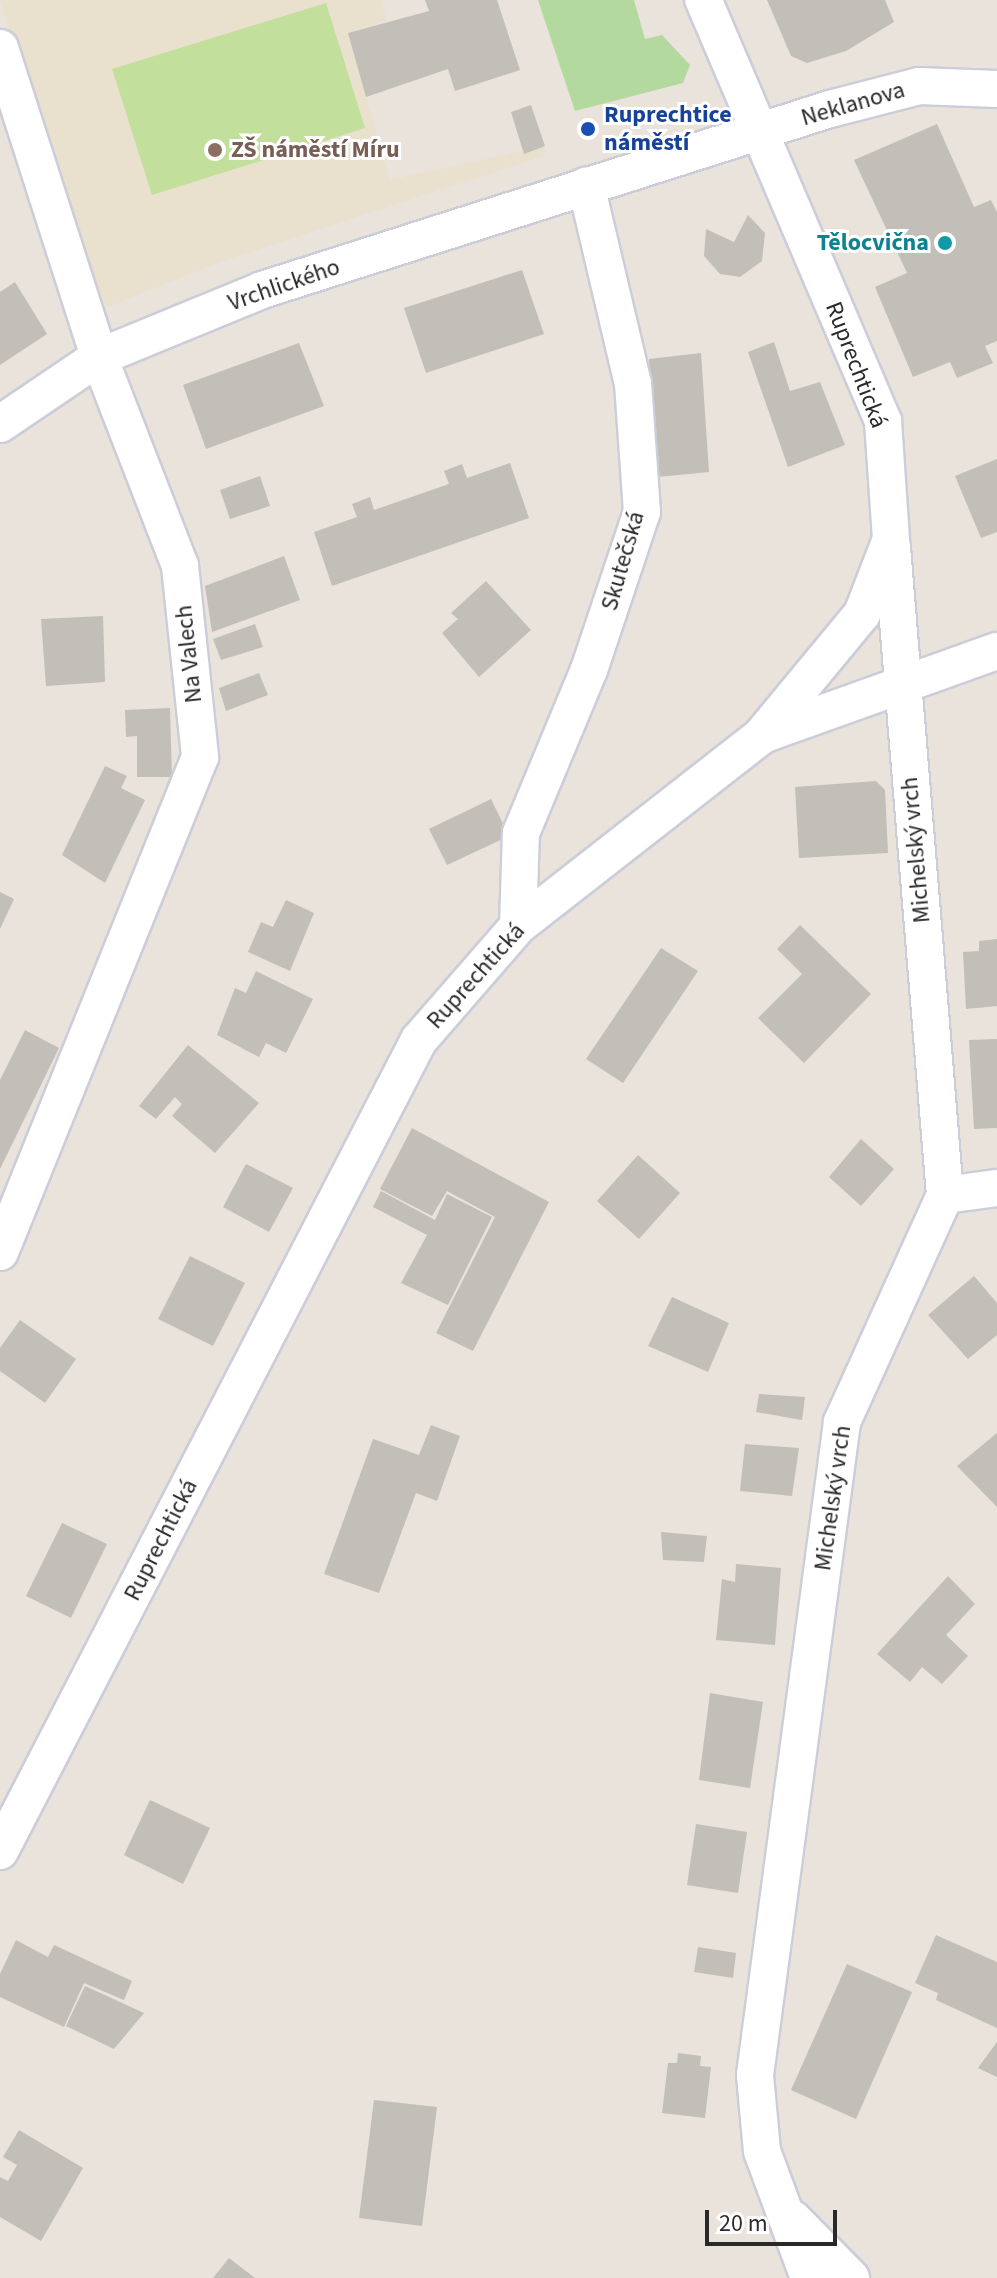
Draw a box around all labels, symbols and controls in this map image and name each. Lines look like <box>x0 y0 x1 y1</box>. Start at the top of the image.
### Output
street label: Neklanova <box>798 75 908 133</box>
place label: Ruprechtice náměstí <box>604 101 732 157</box>
marker: Ruprechtice náměstí <box>579 120 597 138</box>
place label: ZŠ náměstí Míru <box>231 136 400 164</box>
marker: ZŠ náměstí Míru <box>206 141 224 159</box>
place label: Tělocvična <box>817 229 929 257</box>
marker: Tělocvična <box>936 234 954 252</box>
street label: Vrchlického <box>224 252 344 318</box>
street label: Ruprechtická <box>819 298 893 432</box>
street label: Skutečská <box>595 508 651 614</box>
street label: Na Valech <box>170 604 208 704</box>
street label: Michelský vrch <box>895 776 937 924</box>
street label: Ruprechtická <box>421 917 531 1035</box>
street label: Michelský vrch <box>809 1423 857 1573</box>
street label: Ruprechtická <box>118 1474 204 1606</box>
scale bar <box>709 2194 841 2244</box>
text: 20 m <box>719 2206 768 2241</box>

